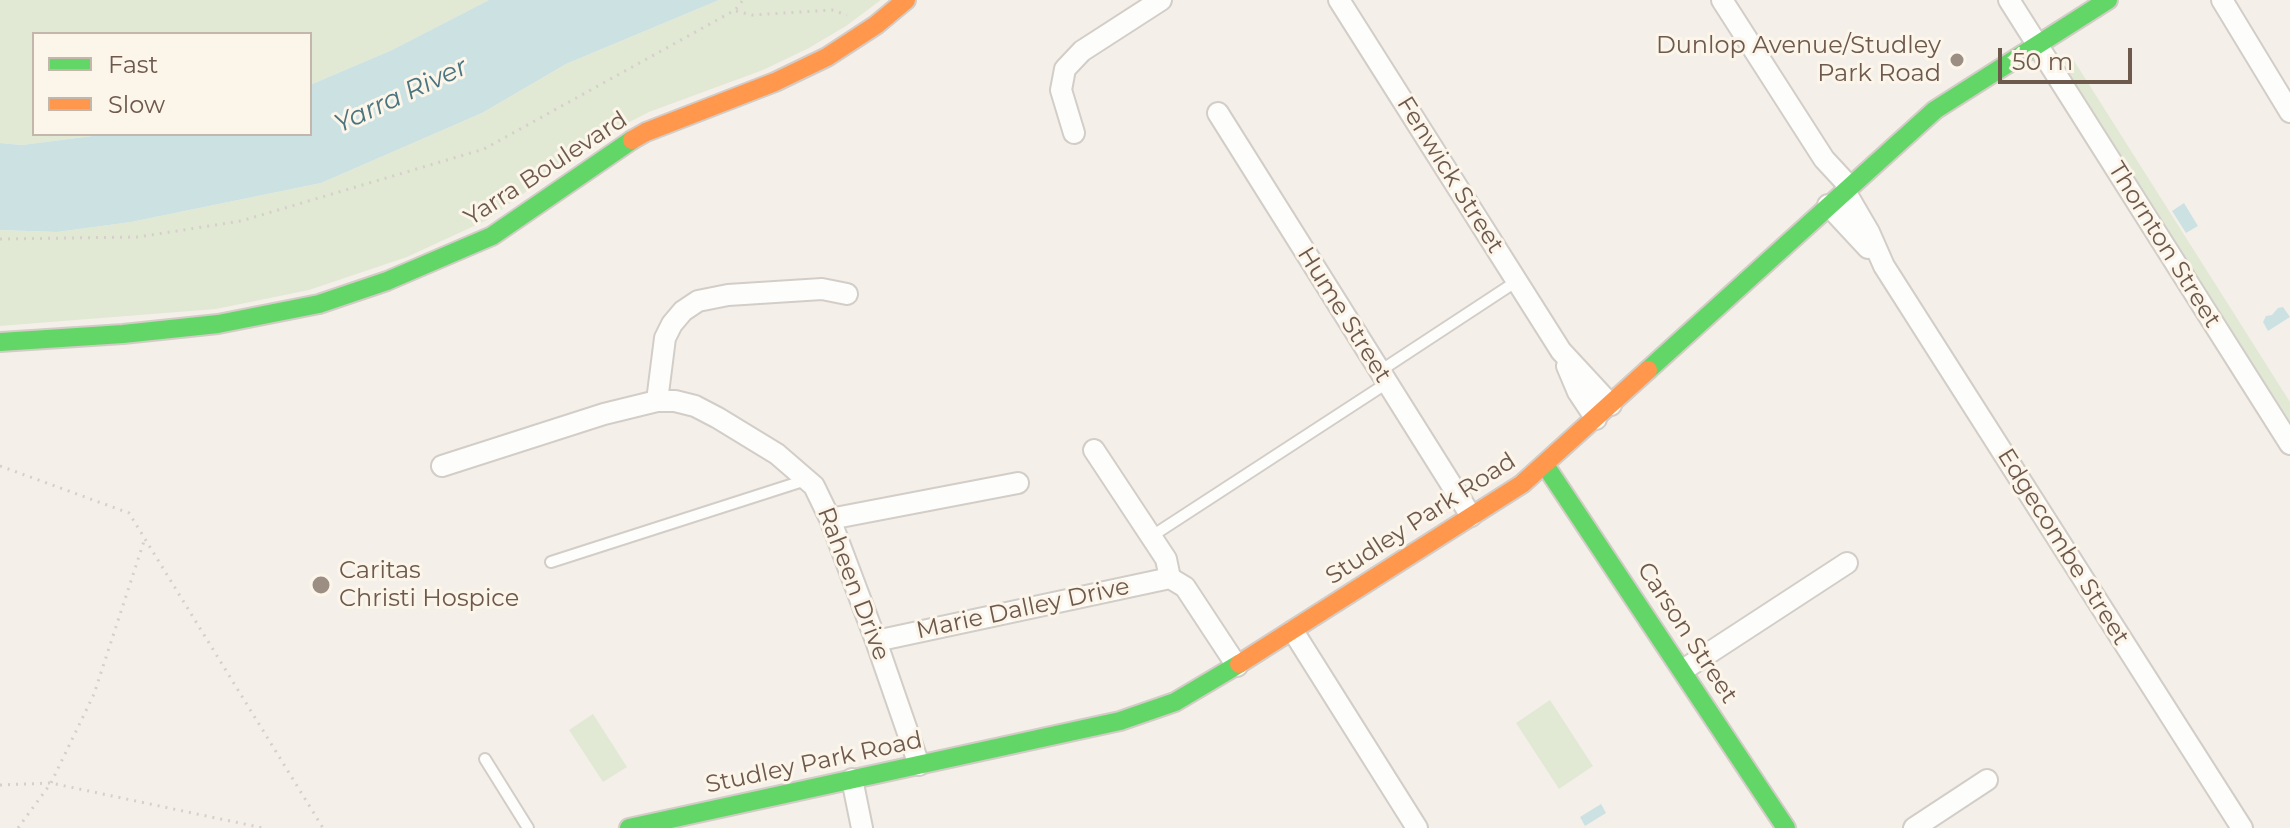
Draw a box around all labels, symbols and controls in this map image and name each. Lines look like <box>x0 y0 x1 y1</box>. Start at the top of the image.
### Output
legend <box>32 32 312 136</box>
place label: Dunlop Avenue/Studley Park Road <box>1656 32 1941 88</box>
scale bar <box>2002 32 2136 82</box>
text: 50 m <box>2012 47 2073 76</box>
text: Fast <box>108 50 158 79</box>
marker: Dunlop Avenue/Studley Park Road <box>1948 51 1966 69</box>
water label: Yarra River <box>329 52 473 140</box>
text: Slow <box>108 90 165 119</box>
street label: Fenwick Street <box>1390 91 1510 259</box>
street label: Yarra Boulevard <box>459 106 633 232</box>
street label: Thornton Street <box>2101 157 2227 333</box>
street label: Hume Street <box>1291 242 1397 388</box>
street label: Edgecombe Street <box>1991 443 2135 651</box>
street label: Studley Park Road <box>1321 447 1521 591</box>
street label: Raheen Drive <box>811 503 895 665</box>
place label: Caritas Christi Hospice <box>339 557 519 613</box>
street label: Carson Street <box>1631 557 1743 709</box>
street label: Marie Dalley Drive <box>914 572 1132 646</box>
marker: Caritas Christi Hospice <box>310 574 332 596</box>
street label: Studley Park Road <box>703 726 925 800</box>

